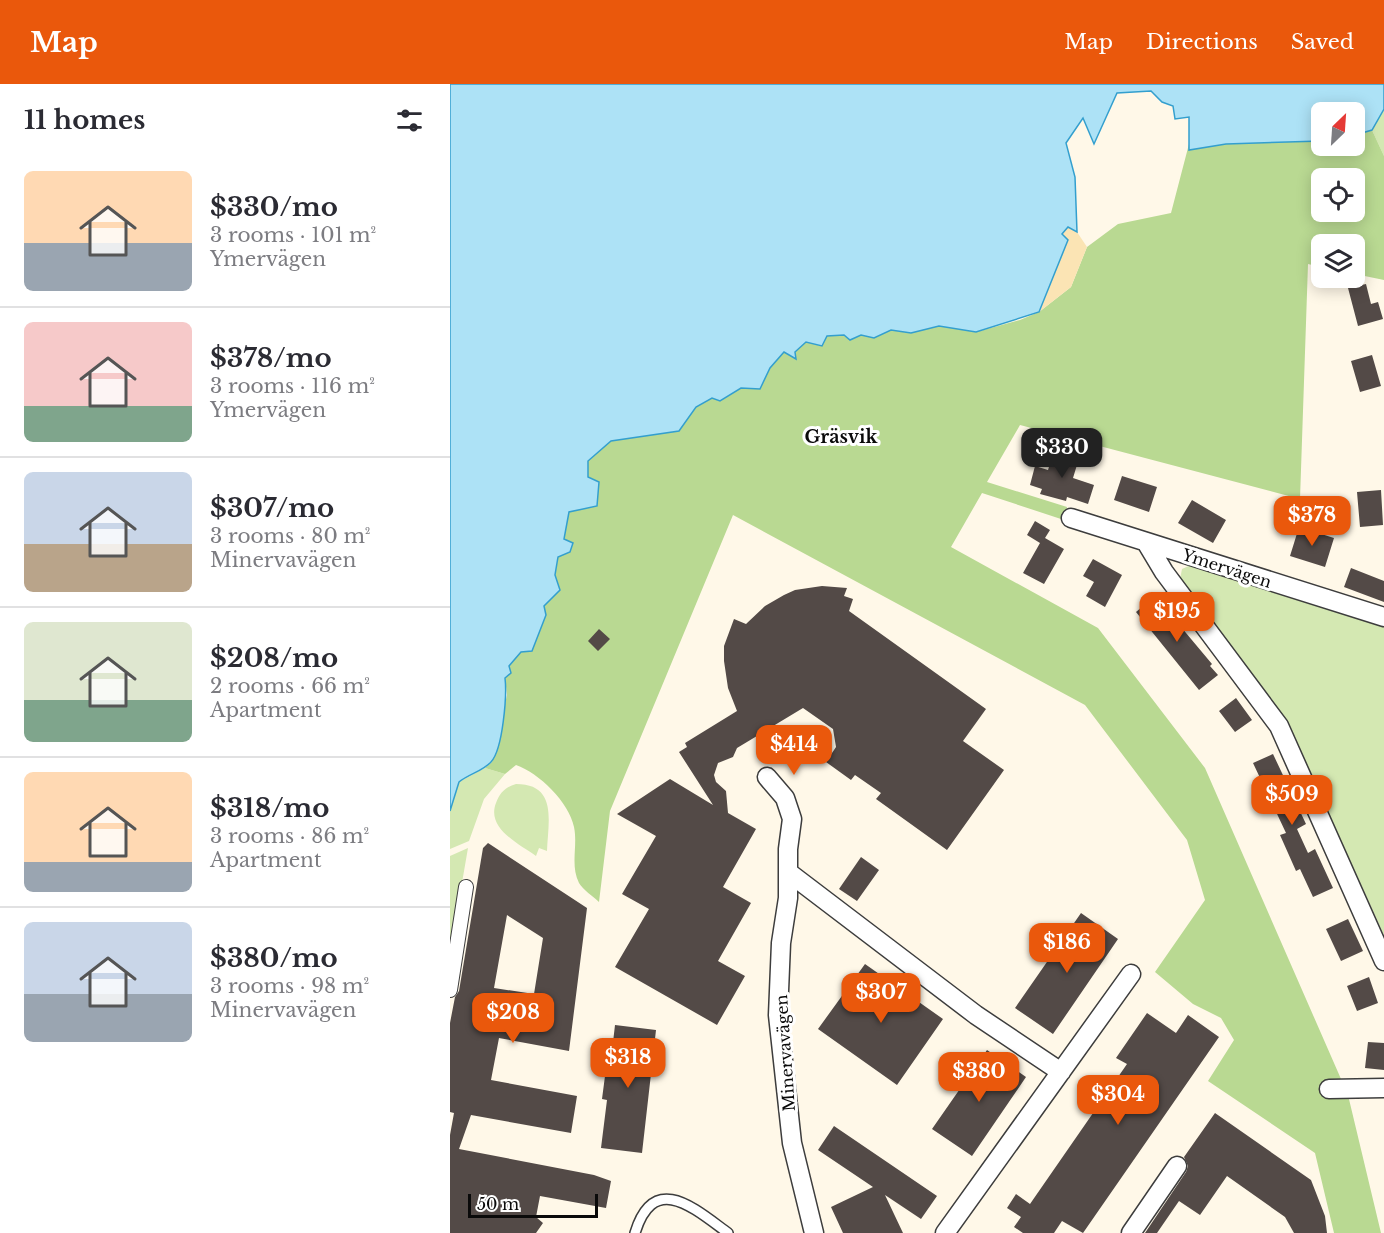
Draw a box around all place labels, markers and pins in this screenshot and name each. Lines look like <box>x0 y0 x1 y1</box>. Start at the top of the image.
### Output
pin: $330 <box>1026 428 1098 479</box>
pin: $378 <box>1276 496 1348 547</box>
pin: $195 <box>1141 592 1213 643</box>
pin: $414 <box>758 725 830 776</box>
pin: $509 <box>1256 775 1328 826</box>
pin: $186 <box>1031 923 1103 974</box>
pin: $307 <box>845 973 917 1024</box>
pin: $208 <box>477 993 549 1044</box>
pin: $318 <box>592 1038 664 1089</box>
pin: $380 <box>943 1052 1015 1103</box>
pin: $304 <box>1082 1075 1154 1126</box>

